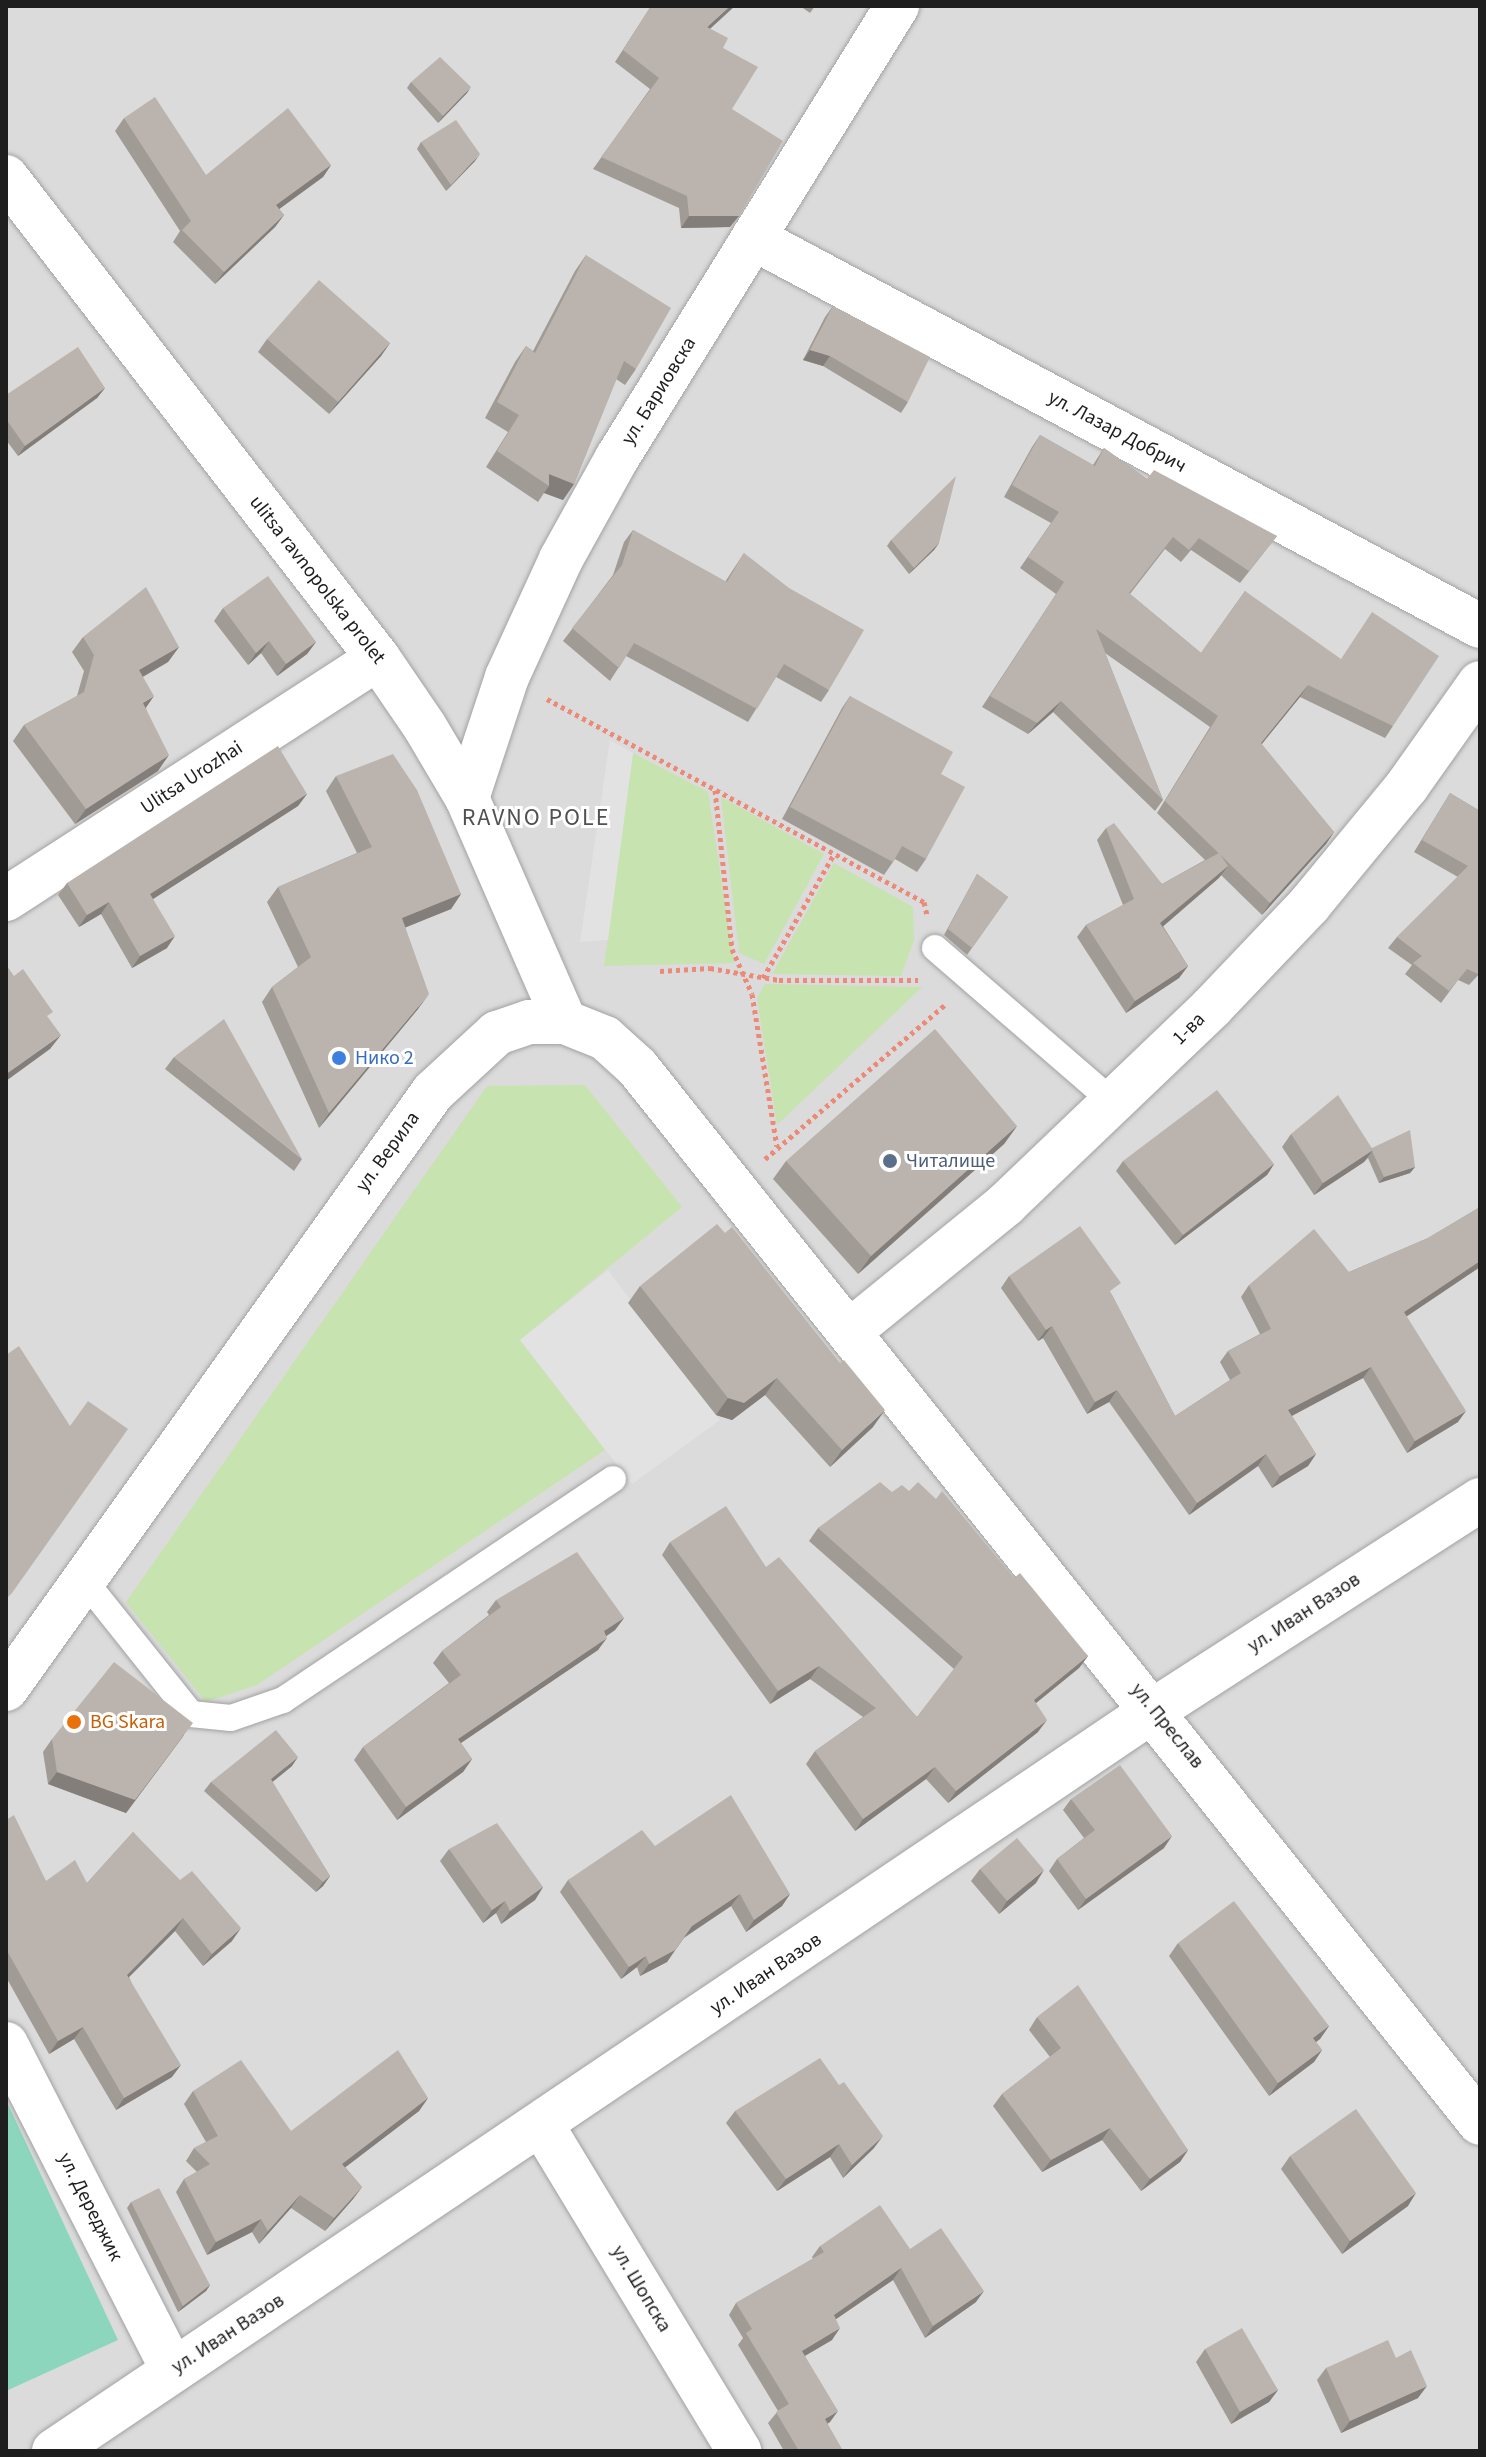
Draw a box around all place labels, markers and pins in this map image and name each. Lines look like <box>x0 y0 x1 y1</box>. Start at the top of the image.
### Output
place label: Нико 2 <box>355 1046 414 1070</box>
marker: Нико 2 <box>330 1049 348 1067</box>
place label: Читалище <box>906 1149 995 1173</box>
marker: Читалище <box>881 1152 899 1170</box>
place label: BG Skara <box>90 1710 165 1734</box>
marker: BG Skara <box>65 1713 83 1731</box>

